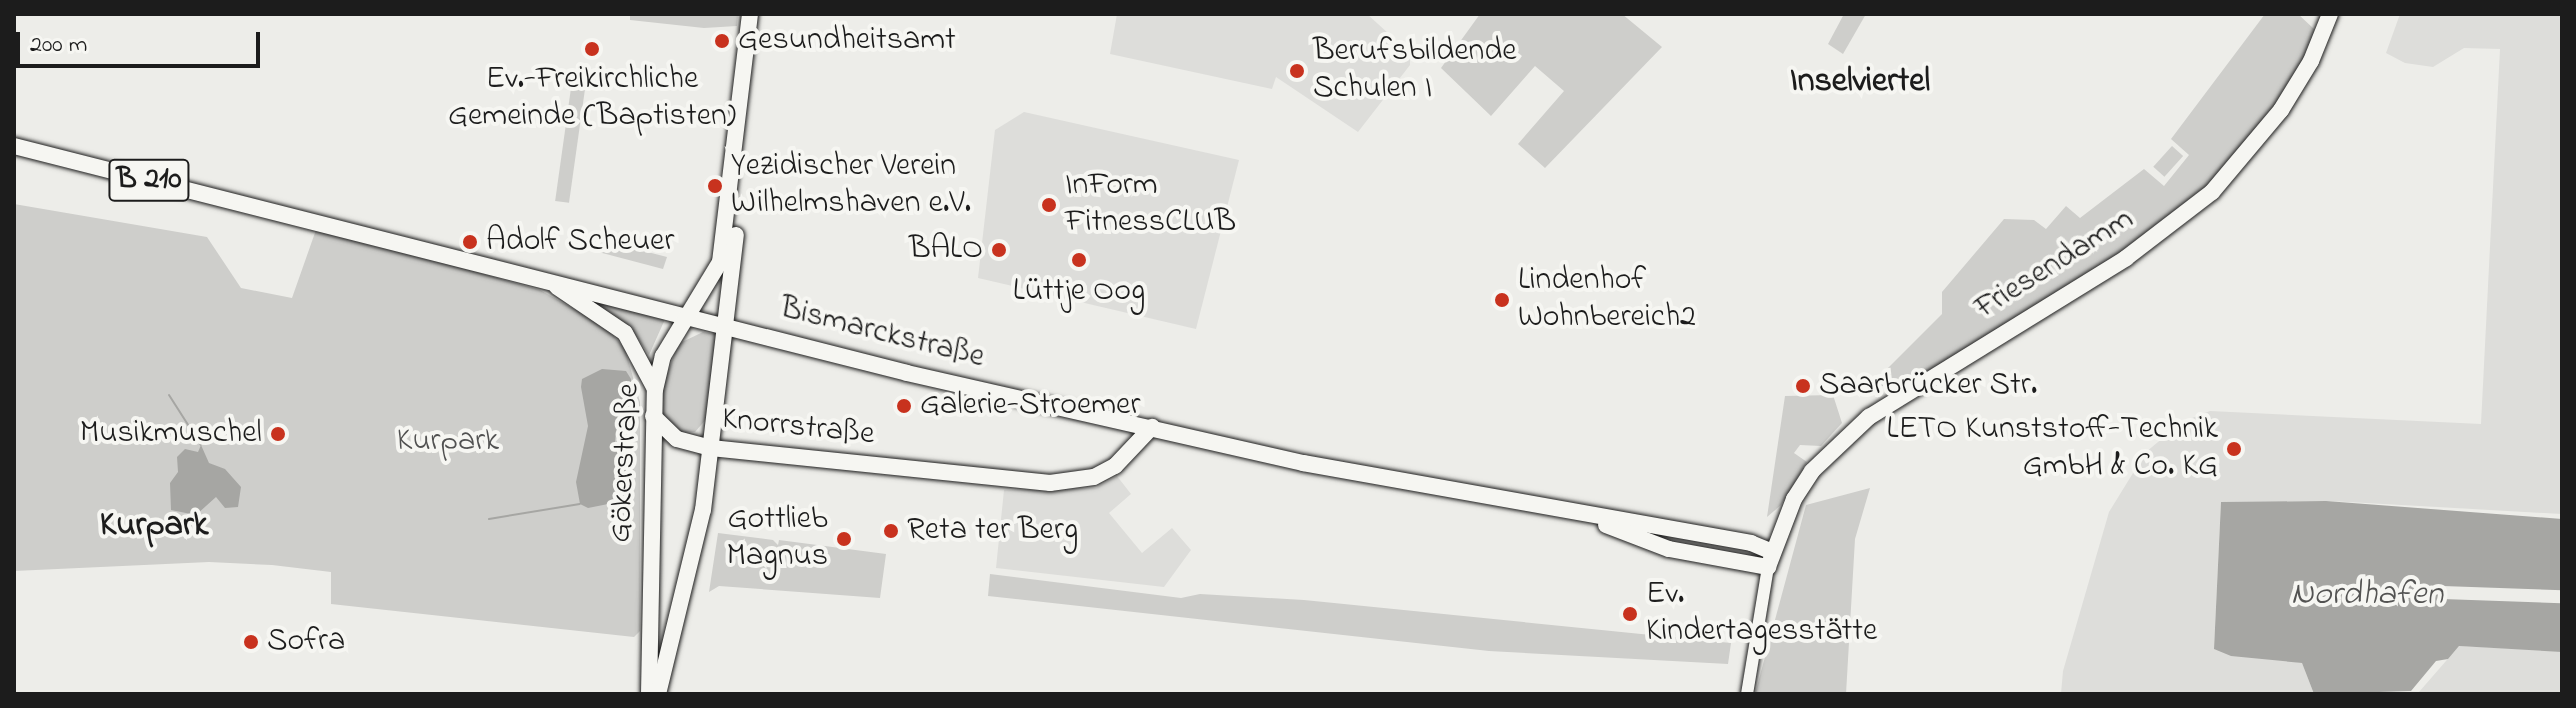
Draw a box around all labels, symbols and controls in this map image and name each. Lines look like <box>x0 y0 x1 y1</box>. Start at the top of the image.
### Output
scale bar <box>20 16 264 66</box>
place label: Gesundheitsamt <box>738 22 956 60</box>
text: 200 m <box>30 28 87 63</box>
marker: Gesundheitsamt <box>713 32 731 50</box>
place label: Berufsbildende Schulen I <box>1313 34 1517 109</box>
marker: Ev.-Freikirchliche Gemeinde (Baptisten) <box>583 40 601 58</box>
place label: Ev.-Freikirchliche Gemeinde (Baptisten) <box>448 62 736 137</box>
marker: Berufsbildende Schulen I <box>1288 62 1306 80</box>
district label: Inselviertel <box>1790 63 1930 103</box>
place label: Yezidischer Verein Wilhelmshaven e.V. <box>731 149 971 224</box>
road number: B 210 <box>107 154 191 206</box>
place label: InForm FitnessCLUB <box>1065 168 1236 243</box>
marker: Yezidischer Verein Wilhelmshaven e.V. <box>706 177 724 195</box>
marker: InForm FitnessCLUB <box>1040 196 1058 214</box>
street label: Friesendamm <box>1969 201 2141 329</box>
place label: Adolf Scheuer <box>486 223 674 261</box>
place label: BALO <box>909 231 983 269</box>
marker: Adolf Scheuer <box>461 233 479 251</box>
marker: BALO <box>990 241 1008 259</box>
marker: Lüttje Oog <box>1070 251 1088 269</box>
place label: Lindenhof Wohnbereich2 <box>1518 263 1696 338</box>
place label: Lüttje Oog <box>1013 273 1145 311</box>
street label: Bismarckstraße <box>776 290 988 378</box>
marker: Lindenhof Wohnbereich2 <box>1493 291 1511 309</box>
place label: Saarbrücker Str. <box>1819 367 2037 405</box>
marker: Saarbrücker Str. <box>1794 377 1812 395</box>
street label: Gökerstraße <box>603 382 649 544</box>
place label: Galerie-Stroemer <box>920 387 1140 425</box>
marker: Galerie-Stroemer <box>895 397 913 415</box>
street label: Knorrstraße <box>720 401 876 455</box>
place label: LETO Kunststoff-Technik GmbH & Co. KG <box>1887 412 2218 487</box>
place label: Musikmuschel <box>80 415 262 453</box>
park label: Kurpark <box>397 423 499 461</box>
marker: Musikmuschel <box>269 425 287 443</box>
marker: LETO Kunststoff-Technik GmbH & Co. KG <box>2225 440 2243 458</box>
place label: Gottlieb Magnus <box>727 502 828 577</box>
district label: Kurpark <box>100 507 208 547</box>
place label: Reta ter Berg <box>907 512 1078 550</box>
marker: Reta ter Berg <box>882 522 900 540</box>
marker: Gottlieb Magnus <box>835 530 853 548</box>
water label: Nordhafen <box>2291 576 2443 616</box>
place label: Ev. Kindertagesstätte <box>1646 577 1877 652</box>
marker: Ev. Kindertagesstätte <box>1621 605 1639 623</box>
place label: Sofra <box>267 623 345 661</box>
marker: Sofra <box>242 633 260 651</box>

